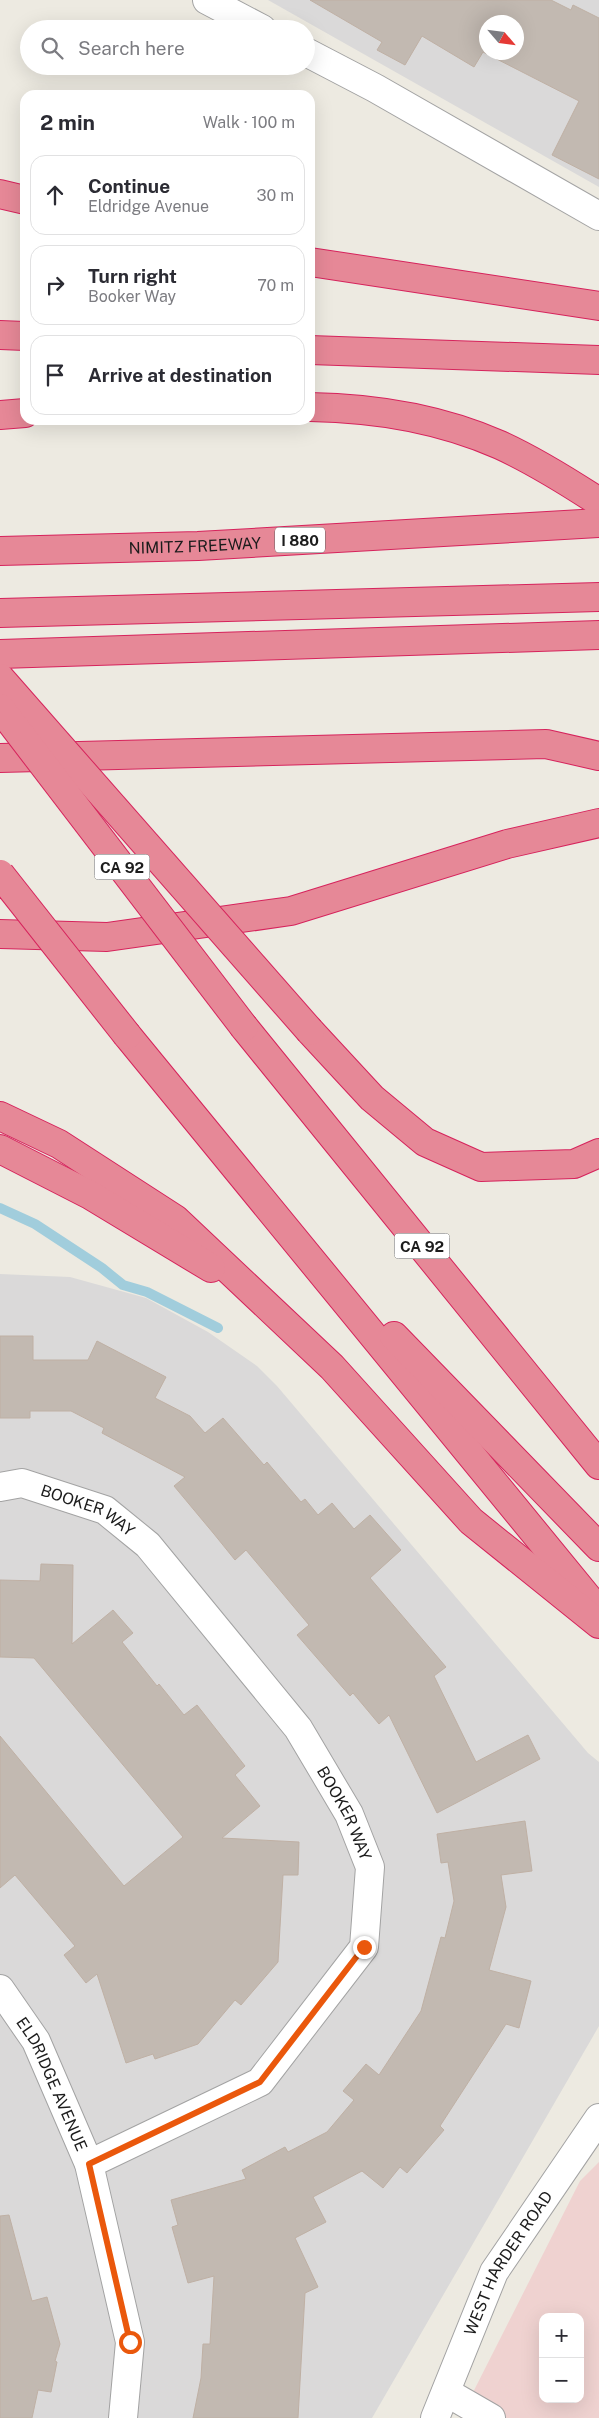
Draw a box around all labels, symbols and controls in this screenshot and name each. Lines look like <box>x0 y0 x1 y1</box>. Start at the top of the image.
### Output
north arrow <box>479 15 524 60</box>
search box <box>20 20 315 75</box>
icon: search <box>38 34 66 62</box>
text: Search here <box>78 37 185 59</box>
text: 2 min <box>40 110 95 135</box>
text: Walk · 100 m <box>203 113 295 132</box>
text: Continue <box>88 175 170 197</box>
icon: ahead <box>41 181 69 209</box>
text: 30 m <box>257 186 294 205</box>
text: Eldridge Avenue <box>88 197 209 216</box>
text: Turn right <box>88 265 177 287</box>
icon: right <box>41 271 69 299</box>
text: 70 m <box>257 276 294 295</box>
text: Booker Way <box>88 287 176 306</box>
icon: arrive <box>41 361 69 389</box>
text: Arrive at destination <box>88 364 272 386</box>
road number: I 880 <box>275 528 325 552</box>
street label: NIMITZ FREEWAY <box>128 533 262 557</box>
road number: CA 92 <box>94 854 150 880</box>
road number: CA 92 <box>394 1234 450 1258</box>
street label: BOOKER WAY <box>38 1480 139 1540</box>
street label: BOOKER WAY <box>313 1763 376 1863</box>
route end <box>353 1936 376 1959</box>
street label: ELDRIDGE AVENUE <box>13 2013 92 2154</box>
street label: WEST HARDER ROAD <box>460 2187 556 2338</box>
map controls <box>539 2313 584 2403</box>
button: + <box>539 2313 584 2358</box>
route start <box>119 2331 142 2354</box>
button: − <box>539 2358 584 2403</box>

